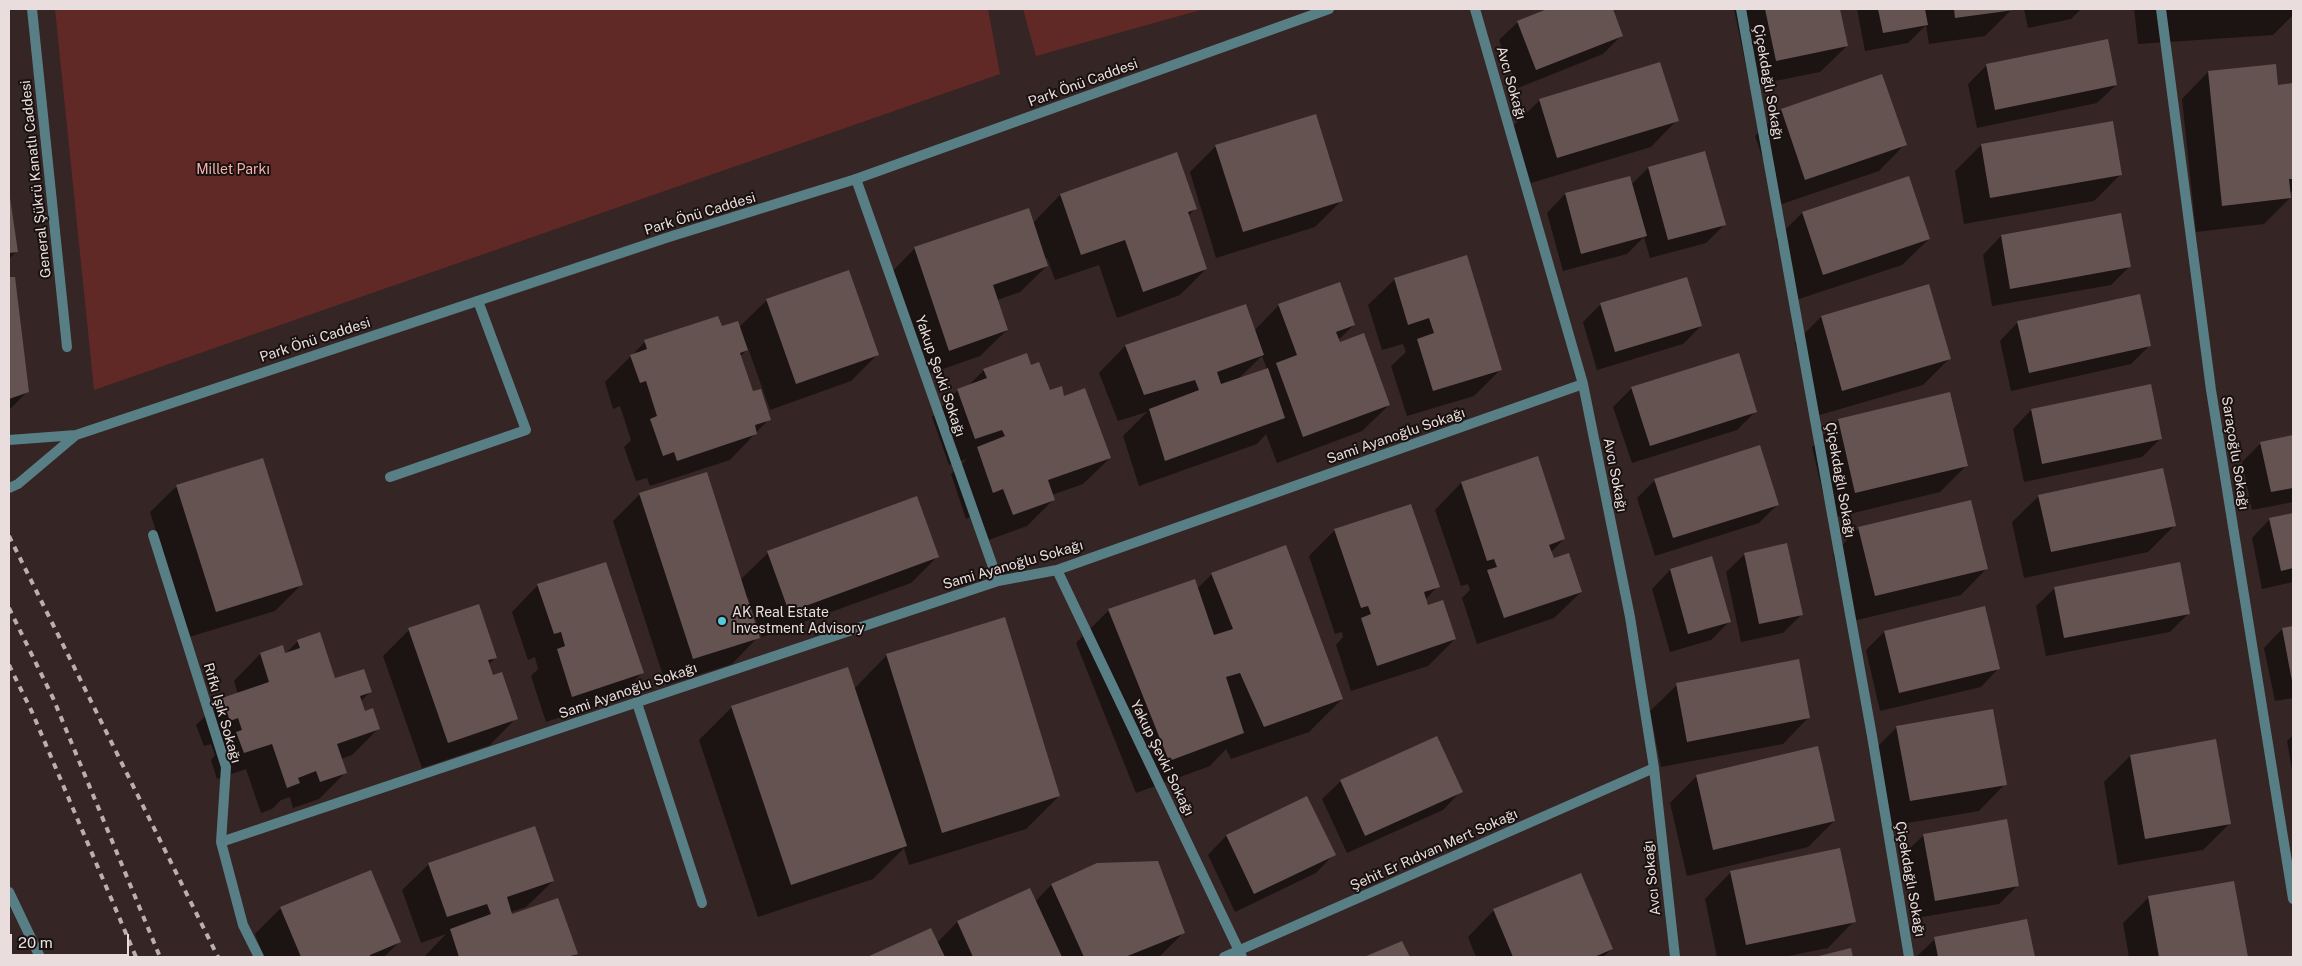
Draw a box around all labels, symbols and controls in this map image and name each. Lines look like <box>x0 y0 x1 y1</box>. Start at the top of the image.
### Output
street label: Çiçekdağlı Sokağı <box>1750 23 1786 141</box>
street label: Avcı Sokağı <box>1493 45 1529 121</box>
street label: Park Önü Caddesi <box>1026 55 1140 111</box>
street label: General Şükrü Kanatlı Caddesi <box>17 79 55 279</box>
park label: Millet Parkı <box>196 162 270 178</box>
street label: Park Önü Caddesi <box>642 189 758 239</box>
street label: Yakup Şevki Sokağı <box>911 313 969 439</box>
street label: Park Önü Caddesi <box>257 314 373 366</box>
street label: Saraçoğlu Sokağı <box>2218 395 2252 511</box>
street label: Sami Ayanoğlu Sokağı <box>1325 404 1467 468</box>
street label: Çiçekdağlı Sokağı <box>1822 421 1858 539</box>
street label: Avcı Sokağı <box>1600 437 1630 513</box>
street label: Sami Ayanoğlu Sokağı <box>941 537 1085 593</box>
place label: AK Real Estate Investment Advisory <box>732 605 864 638</box>
marker: AK Real Estate Investment Advisory <box>716 615 728 627</box>
street label: Sami Ayanoğlu Sokağı <box>557 659 699 723</box>
street label: Rıfkı Işık Sokağı <box>200 661 244 765</box>
street label: Yakup Şevki Sokağı <box>1127 697 1197 819</box>
street label: Şehit Er Rıdvan Mert Sokağı <box>1348 805 1520 895</box>
street label: Çiçekdağlı Sokağı <box>1892 820 1928 938</box>
street label: Avcı Sokağı <box>1640 840 1664 916</box>
scale bar <box>12 924 131 956</box>
text: 20 m <box>18 934 53 951</box>

